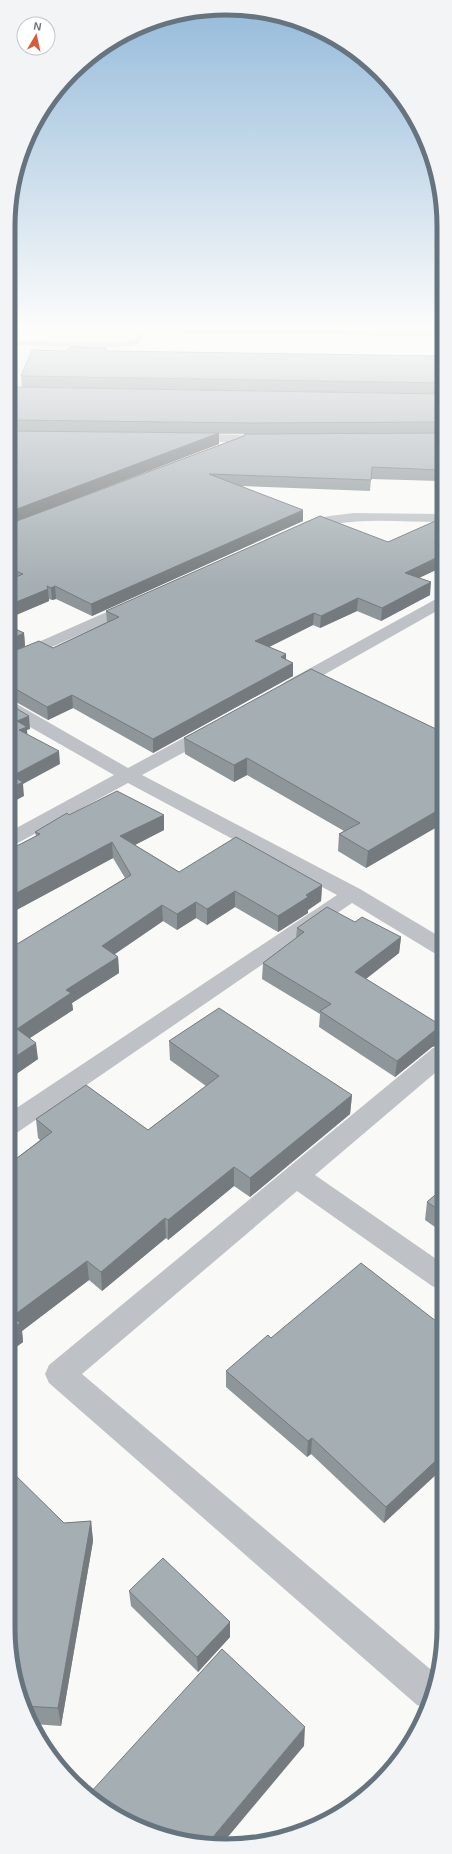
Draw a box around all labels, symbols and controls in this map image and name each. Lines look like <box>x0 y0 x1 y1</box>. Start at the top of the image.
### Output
north arrow <box>16 16 56 56</box>
text: N <box>33 20 42 33</box>

